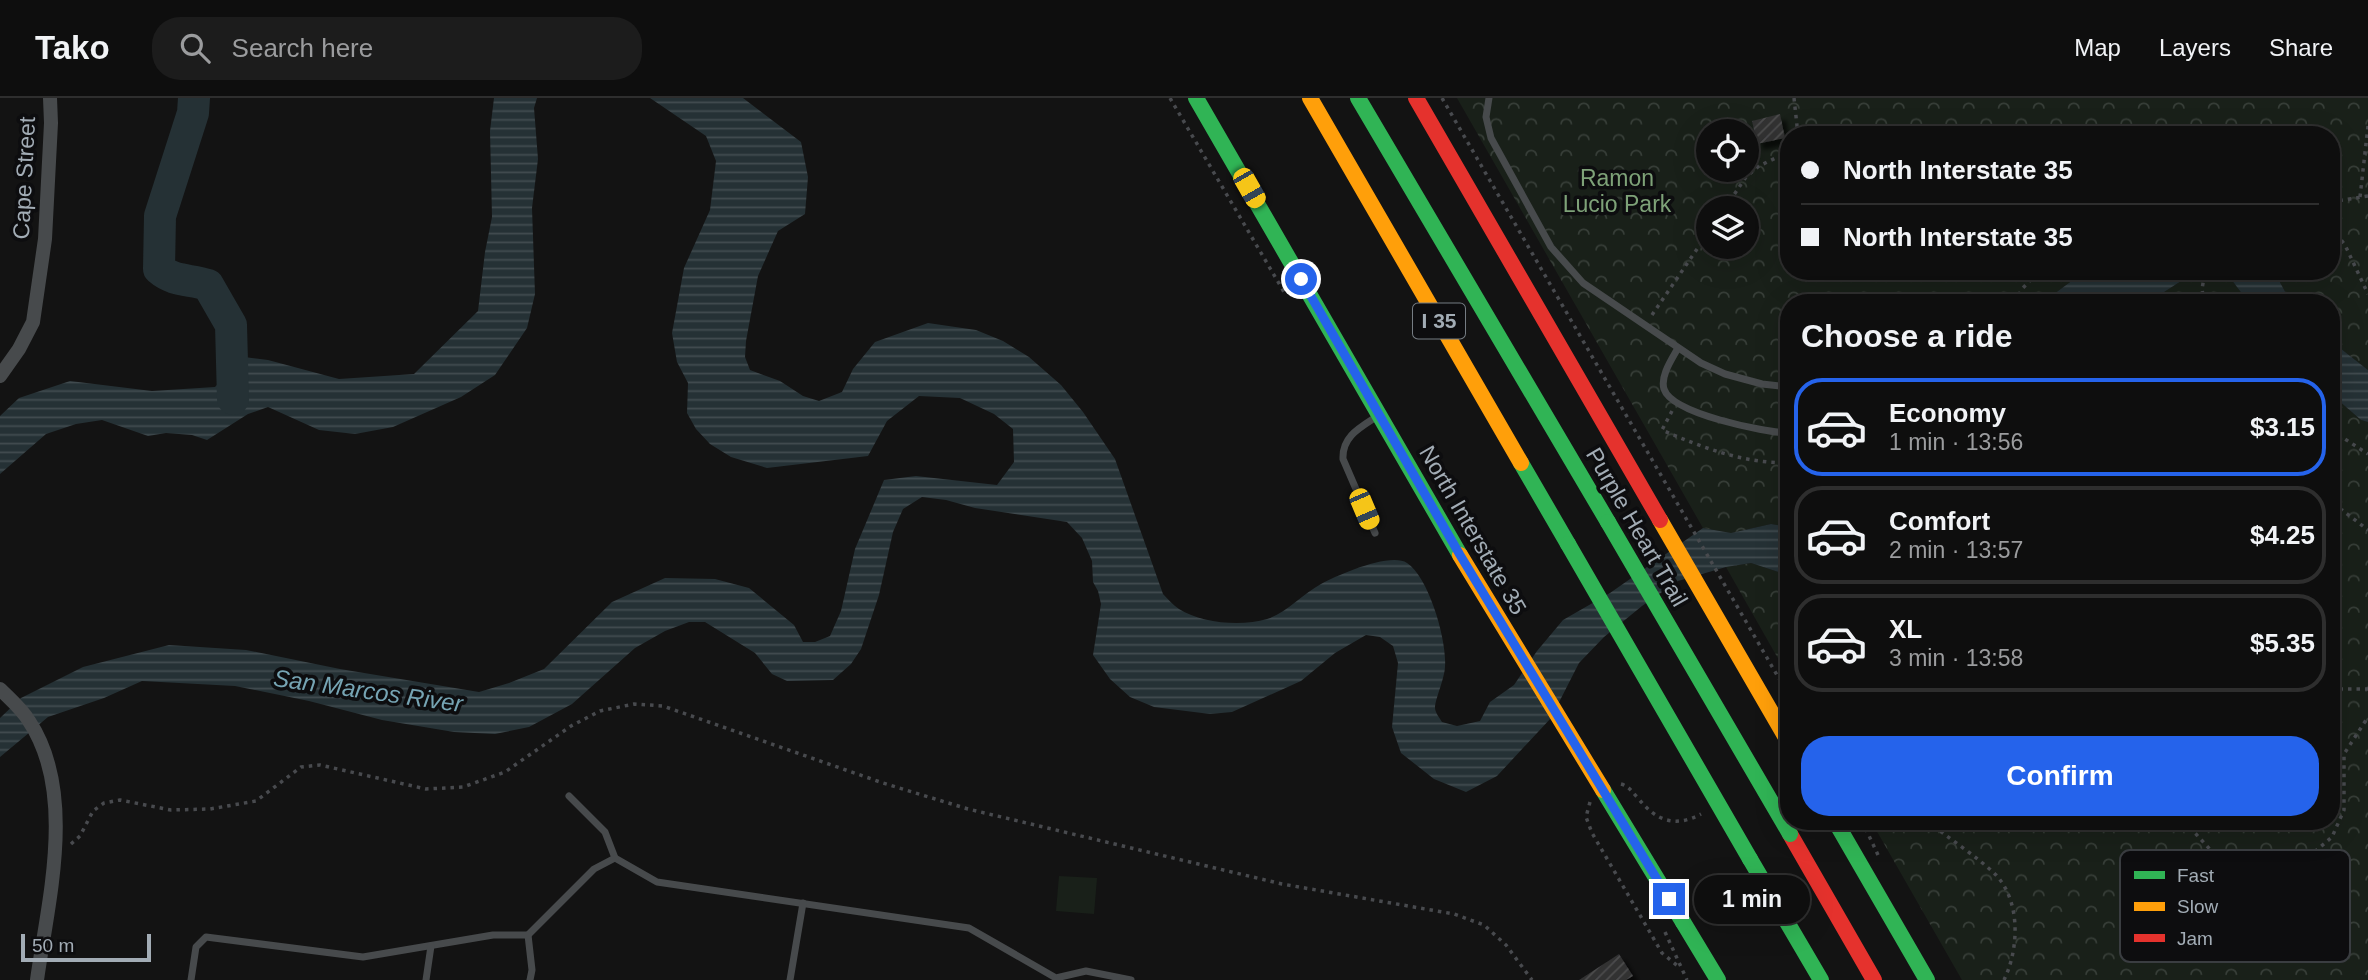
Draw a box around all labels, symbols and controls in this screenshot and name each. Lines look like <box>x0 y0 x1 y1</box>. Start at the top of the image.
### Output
search box <box>152 17 642 80</box>
text: Tako <box>35 29 110 66</box>
icon: search <box>176 29 214 67</box>
text: Search here <box>232 33 373 63</box>
text: Map <box>2074 34 2121 61</box>
text: Layers <box>2159 34 2231 61</box>
text: Share <box>2269 34 2333 61</box>
street label: Cape Street <box>8 115 40 240</box>
map controls <box>1696 119 1759 259</box>
button: locate <box>1696 119 1759 182</box>
text: North Interstate 35 <box>1843 155 2073 185</box>
car <box>1230 165 1269 211</box>
park label: Ramon Lucio Park <box>1563 165 1672 217</box>
button: layers <box>1696 196 1759 259</box>
text: North Interstate 35 <box>1843 222 2073 252</box>
route start <box>1285 263 1317 295</box>
road number: I 35 <box>1413 304 1465 339</box>
text: Choose a ride <box>1801 318 2013 354</box>
icon: car <box>1805 396 1868 459</box>
text: Economy <box>1889 398 2006 428</box>
text: $3.15 <box>2250 412 2315 442</box>
text: 1 min · 13:56 <box>1889 429 2023 455</box>
street label: North Interstate 35 <box>1414 441 1532 619</box>
street label: Purple Heart Trail <box>1581 443 1693 611</box>
car <box>1347 486 1382 532</box>
icon: car <box>1805 504 1868 567</box>
text: Comfort <box>1889 506 1990 536</box>
text: $4.25 <box>2250 520 2315 550</box>
text: 2 min · 13:57 <box>1889 537 2023 563</box>
icon: car <box>1805 612 1868 675</box>
text: XL <box>1889 614 1922 644</box>
text: $5.35 <box>2250 628 2315 658</box>
text: 3 min · 13:58 <box>1889 645 2023 671</box>
water label: San Marcos River <box>272 664 465 717</box>
button: Confirm <box>1801 736 2319 816</box>
legend <box>2120 850 2350 962</box>
text: Fast <box>2177 865 2215 886</box>
callout: 1 min <box>1694 874 1809 924</box>
route end <box>1653 883 1685 915</box>
text: 1 min <box>1722 886 1782 912</box>
text: Slow <box>2177 896 2218 917</box>
text: Jam <box>2177 928 2213 949</box>
scale bar <box>21 931 150 963</box>
text: 50 m <box>32 935 74 956</box>

